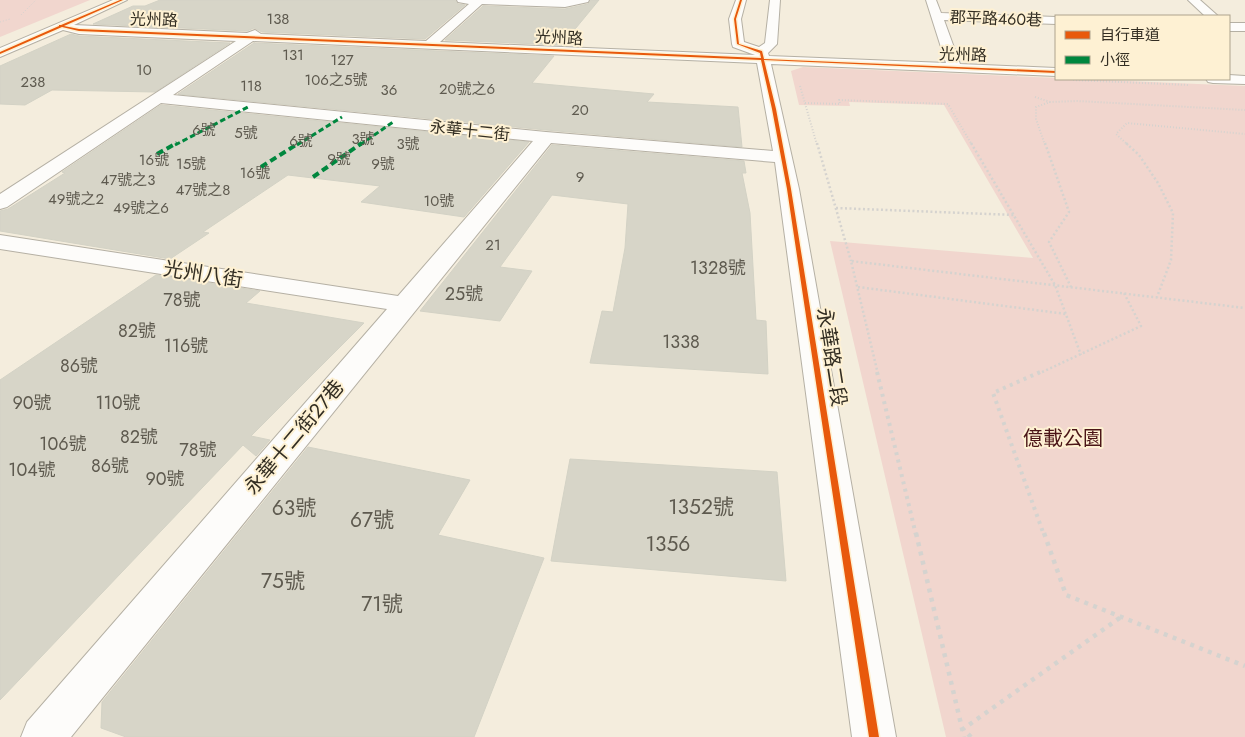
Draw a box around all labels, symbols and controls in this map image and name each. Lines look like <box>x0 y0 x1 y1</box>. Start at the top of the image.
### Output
street label: 郡平路460巷 <box>950 5 1042 32</box>
street label: 光州路 <box>130 7 178 32</box>
house number: 138 <box>266 8 290 30</box>
legend <box>1055 15 1230 80</box>
text: 自行車道 <box>1100 24 1160 46</box>
street label: 光州路 <box>534 25 584 50</box>
street label: 光州路 <box>939 42 987 67</box>
house number: 131 <box>282 44 304 66</box>
house number: 127 <box>330 49 354 71</box>
text: 小徑 <box>1100 49 1130 71</box>
house number: 10 <box>136 59 152 81</box>
house number: 106之5號 <box>305 69 367 91</box>
house number: 238 <box>21 71 45 93</box>
house number: 118 <box>240 75 262 97</box>
house number: 20號之6 <box>439 78 495 100</box>
house number: 36 <box>381 79 397 101</box>
house number: 20 <box>571 99 589 121</box>
street label: 永華十二街 <box>429 115 511 146</box>
house number: 6號 <box>192 119 216 141</box>
house number: 5號 <box>234 122 258 144</box>
house number: 3號 <box>351 128 375 150</box>
house number: 6號 <box>289 130 313 152</box>
house number: 3號 <box>396 133 420 155</box>
house number: 9號 <box>327 148 351 170</box>
house number: 16號 <box>139 149 169 171</box>
house number: 15號 <box>176 153 206 175</box>
house number: 9號 <box>371 153 395 175</box>
house number: 16號 <box>240 162 270 184</box>
house number: 9 <box>576 166 584 188</box>
house number: 47號之3 <box>101 169 155 191</box>
house number: 47號之8 <box>176 179 230 201</box>
house number: 49號之2 <box>48 188 104 210</box>
house number: 10號 <box>424 190 454 212</box>
house number: 49號之6 <box>113 197 169 219</box>
house number: 21 <box>485 234 501 256</box>
street label: 光州八街 <box>161 254 245 295</box>
house number: 1328號 <box>690 255 746 281</box>
house number: 25號 <box>445 281 483 307</box>
house number: 78號 <box>163 287 201 313</box>
street label: 永華路二段 <box>809 305 854 409</box>
house number: 82號 <box>118 318 156 344</box>
house number: 1338 <box>662 329 700 355</box>
house number: 116號 <box>164 333 208 359</box>
house number: 86號 <box>60 353 98 379</box>
street label: 永華十二街27巷 <box>238 374 351 501</box>
house number: 90號 <box>12 390 52 416</box>
house number: 110號 <box>96 390 141 416</box>
house number: 82號 <box>120 424 158 450</box>
park label: 億載公園 <box>1023 424 1103 453</box>
house number: 106號 <box>39 431 87 457</box>
house number: 78號 <box>179 437 217 463</box>
house number: 86號 <box>91 453 129 479</box>
house number: 104號 <box>8 457 56 483</box>
house number: 90號 <box>145 466 185 492</box>
house number: 1352號 <box>668 492 734 522</box>
house number: 63號 <box>272 493 316 523</box>
house number: 67號 <box>350 505 394 535</box>
house number: 1356 <box>646 529 690 559</box>
house number: 75號 <box>261 566 305 596</box>
house number: 71號 <box>361 589 403 619</box>

